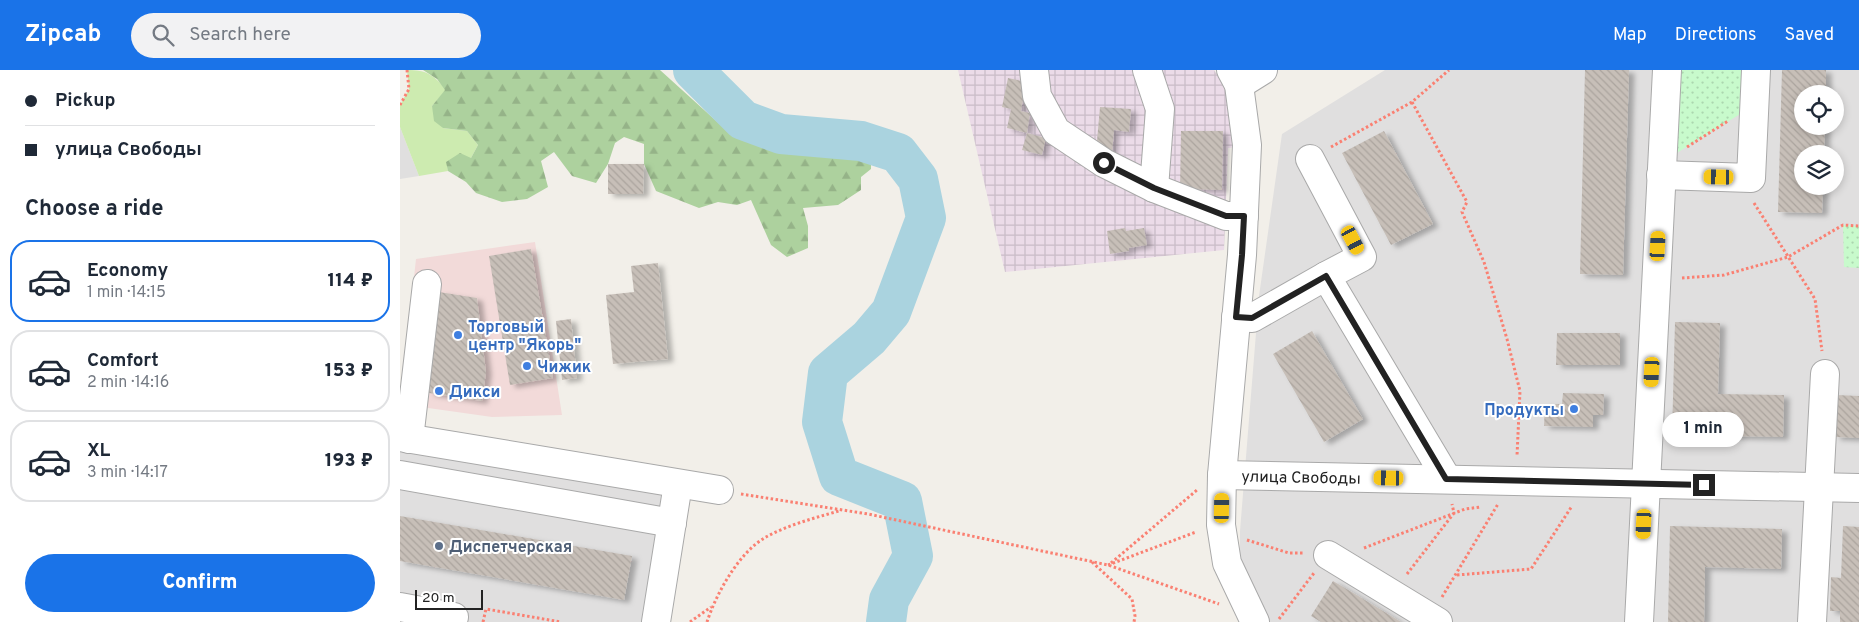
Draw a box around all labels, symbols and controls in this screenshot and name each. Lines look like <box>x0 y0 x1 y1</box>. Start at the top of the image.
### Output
search box <box>131 13 481 58</box>
text: Zipcab <box>25 20 101 50</box>
icon: search <box>149 21 177 49</box>
text: Search here <box>189 23 291 47</box>
text: Map <box>1613 24 1647 47</box>
text: Directions <box>1675 24 1757 47</box>
text: Saved <box>1785 24 1834 47</box>
map controls <box>1794 85 1844 195</box>
button: locate <box>1794 85 1844 135</box>
text: Pickup <box>55 89 115 113</box>
text: улица Свободы <box>55 138 202 162</box>
button: layers <box>1794 145 1844 195</box>
route start <box>1093 152 1115 174</box>
car <box>1703 169 1734 185</box>
text: Choose a ride <box>25 196 163 223</box>
car <box>1339 223 1366 257</box>
car <box>1649 231 1666 261</box>
icon: car <box>27 259 72 304</box>
text: Economy <box>87 259 168 283</box>
text: 114 ₽ <box>328 269 373 293</box>
text: 1 min · 14:15 <box>87 283 166 303</box>
place label: Торговый центр "Якорь" <box>468 318 581 356</box>
marker: Торговый центр "Якорь" <box>452 329 464 341</box>
icon: car <box>27 349 72 394</box>
text: Comfort <box>87 349 159 373</box>
car <box>1643 357 1660 387</box>
place label: Чижик <box>537 358 591 378</box>
text: 153 ₽ <box>325 359 373 383</box>
marker: Чижик <box>521 360 533 372</box>
text: 2 min · 14:16 <box>87 373 169 393</box>
place label: Дикси <box>449 383 500 403</box>
marker: Дикси <box>433 385 445 397</box>
place label: Продукты <box>1484 401 1564 421</box>
marker: Продукты <box>1568 403 1580 415</box>
callout: 1 min <box>1663 412 1745 448</box>
text: 1 min <box>1683 419 1723 439</box>
icon: car <box>27 439 72 484</box>
text: XL <box>87 439 110 463</box>
text: 193 ₽ <box>325 449 373 473</box>
text: 3 min · 14:17 <box>87 463 168 483</box>
street label: улица Свободы <box>1241 467 1361 490</box>
car <box>1373 470 1404 486</box>
route end <box>1693 474 1715 496</box>
car <box>1214 493 1229 523</box>
car <box>1635 509 1652 539</box>
place label: Диспетчерская <box>449 538 572 558</box>
marker: Диспетчерская <box>433 540 445 552</box>
button: Confirm <box>25 554 375 612</box>
scale bar <box>415 587 482 610</box>
text: 20 m <box>422 590 455 607</box>

